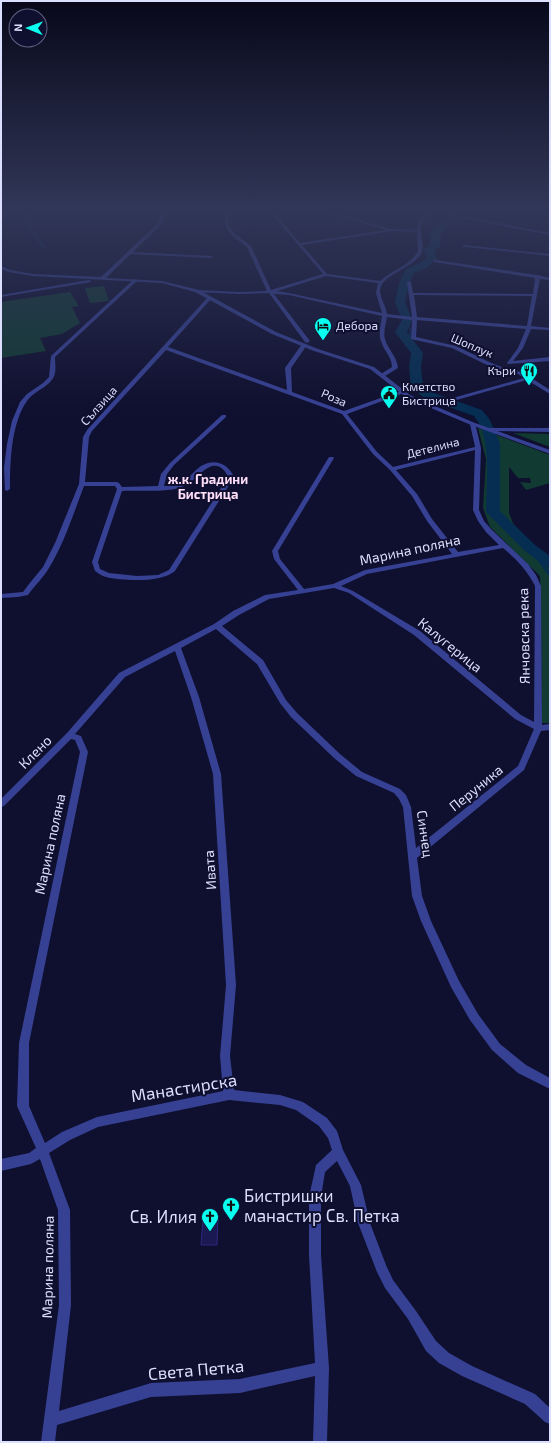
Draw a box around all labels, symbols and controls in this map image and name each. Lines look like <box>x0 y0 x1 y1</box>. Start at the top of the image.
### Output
north arrow <box>8 8 48 48</box>
text: N <box>11 24 24 32</box>
hotel icon: Дебора <box>313 316 333 341</box>
place label: Дебора <box>336 318 378 332</box>
street label: Шоплук <box>449 330 496 361</box>
restaurant icon: Къри <box>519 361 539 386</box>
place label: Къри <box>487 363 516 377</box>
place label: Кметство Бистрица <box>402 379 456 407</box>
street label: Сълзица <box>77 383 119 428</box>
public building icon: Кметство Бистрица <box>379 384 399 409</box>
street label: Роза <box>320 385 349 409</box>
street label: Детелина <box>405 434 461 460</box>
district label: ж.к. Градини Бистрица <box>168 471 248 502</box>
street label: Марина поляна <box>358 531 462 568</box>
street label: Янчовска река <box>514 588 533 684</box>
street label: Калугерица <box>415 614 486 676</box>
street label: Клено <box>14 731 55 772</box>
street label: Перуника <box>445 761 506 814</box>
street label: Марина поляна <box>31 792 68 896</box>
street label: Синчец <box>414 809 437 859</box>
street label: Ивата <box>200 850 219 890</box>
street label: Манастирска <box>129 1069 238 1106</box>
place label: Бистришки манастир Св. Петка <box>244 1185 400 1226</box>
church icon: Бистришки манастир Св. Петка <box>221 1196 241 1221</box>
place label: Св. Илия <box>130 1206 197 1226</box>
church icon: Св. Илия <box>200 1207 220 1232</box>
street label: Марина поляна <box>38 1216 57 1318</box>
street label: Света Петка <box>147 1355 245 1383</box>

